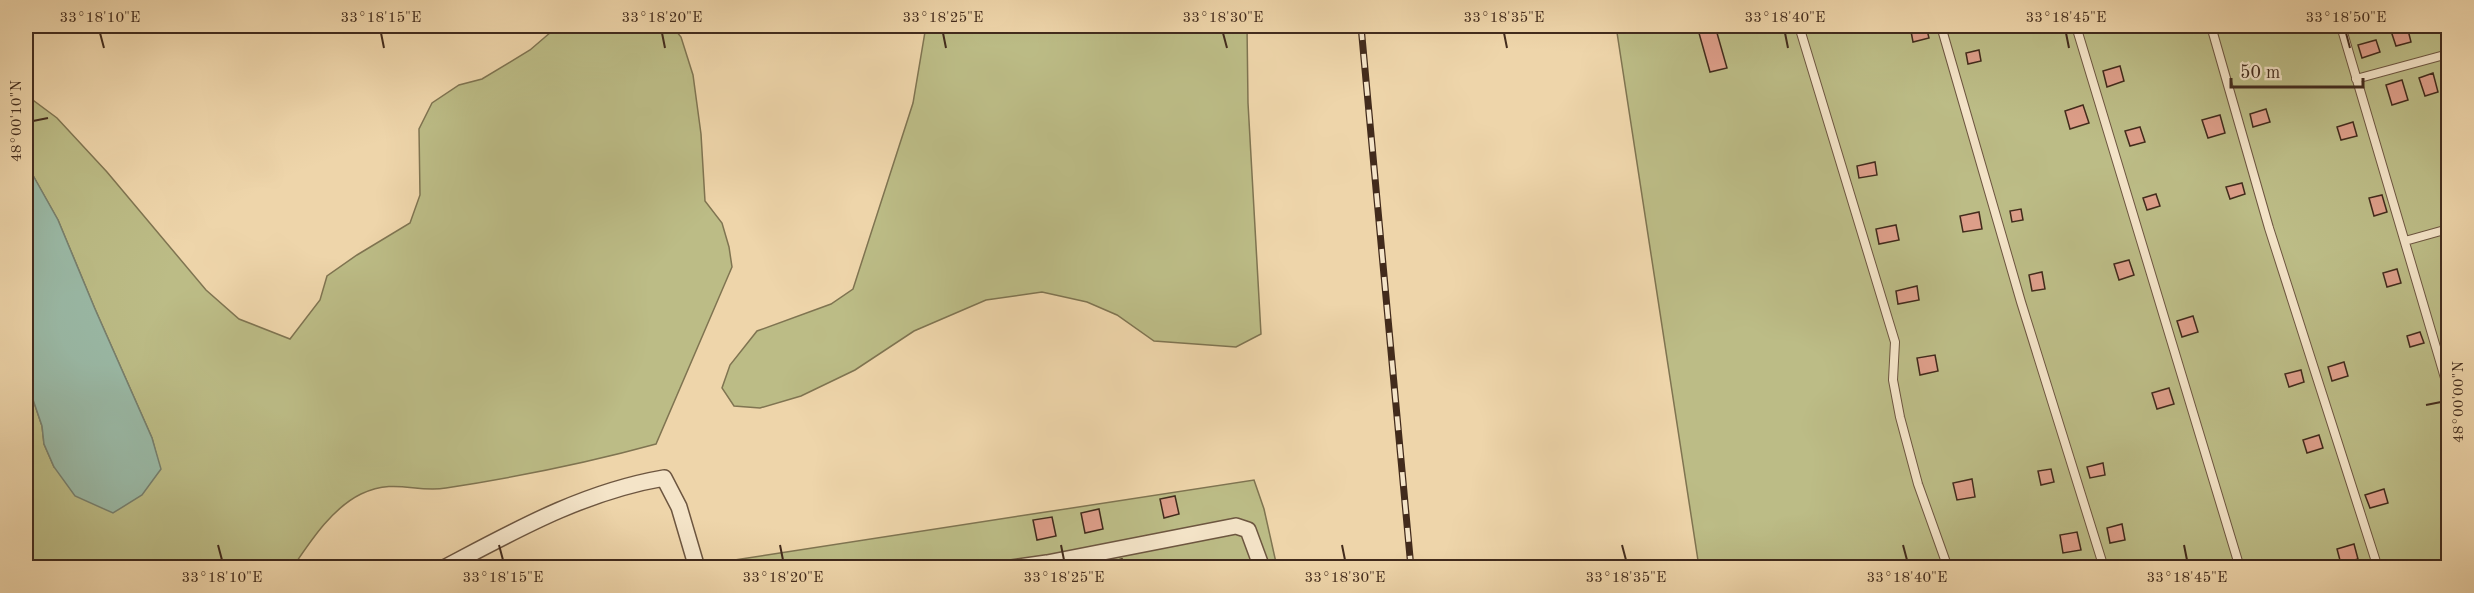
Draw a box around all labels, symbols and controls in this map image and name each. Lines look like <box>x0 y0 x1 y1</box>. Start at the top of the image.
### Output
text: 33°18'10"E <box>60 11 140 26</box>
text: 33°18'15"E <box>341 11 421 26</box>
text: 33°18'20"E <box>622 11 702 26</box>
text: 33°18'25"E <box>903 11 983 26</box>
text: 33°18'30"E <box>1183 11 1263 26</box>
text: 33°18'35"E <box>1464 11 1544 26</box>
text: 33°18'40"E <box>1745 11 1825 26</box>
text: 33°18'45"E <box>2026 11 2106 26</box>
text: 33°18'50"E <box>2306 11 2386 26</box>
scale bar <box>2231 51 2363 89</box>
text: 50 m <box>2240 64 2280 82</box>
text: 48°00'10"N <box>10 80 25 162</box>
text: 48°00'00"N <box>2452 361 2467 443</box>
text: 33°18'10"E <box>182 571 262 586</box>
text: 33°18'15"E <box>463 571 543 586</box>
text: 33°18'20"E <box>743 571 823 586</box>
text: 33°18'25"E <box>1024 571 1104 586</box>
text: 33°18'30"E <box>1305 571 1385 586</box>
text: 33°18'35"E <box>1586 571 1666 586</box>
text: 33°18'40"E <box>1867 571 1947 586</box>
text: 33°18'45"E <box>2147 571 2227 586</box>

